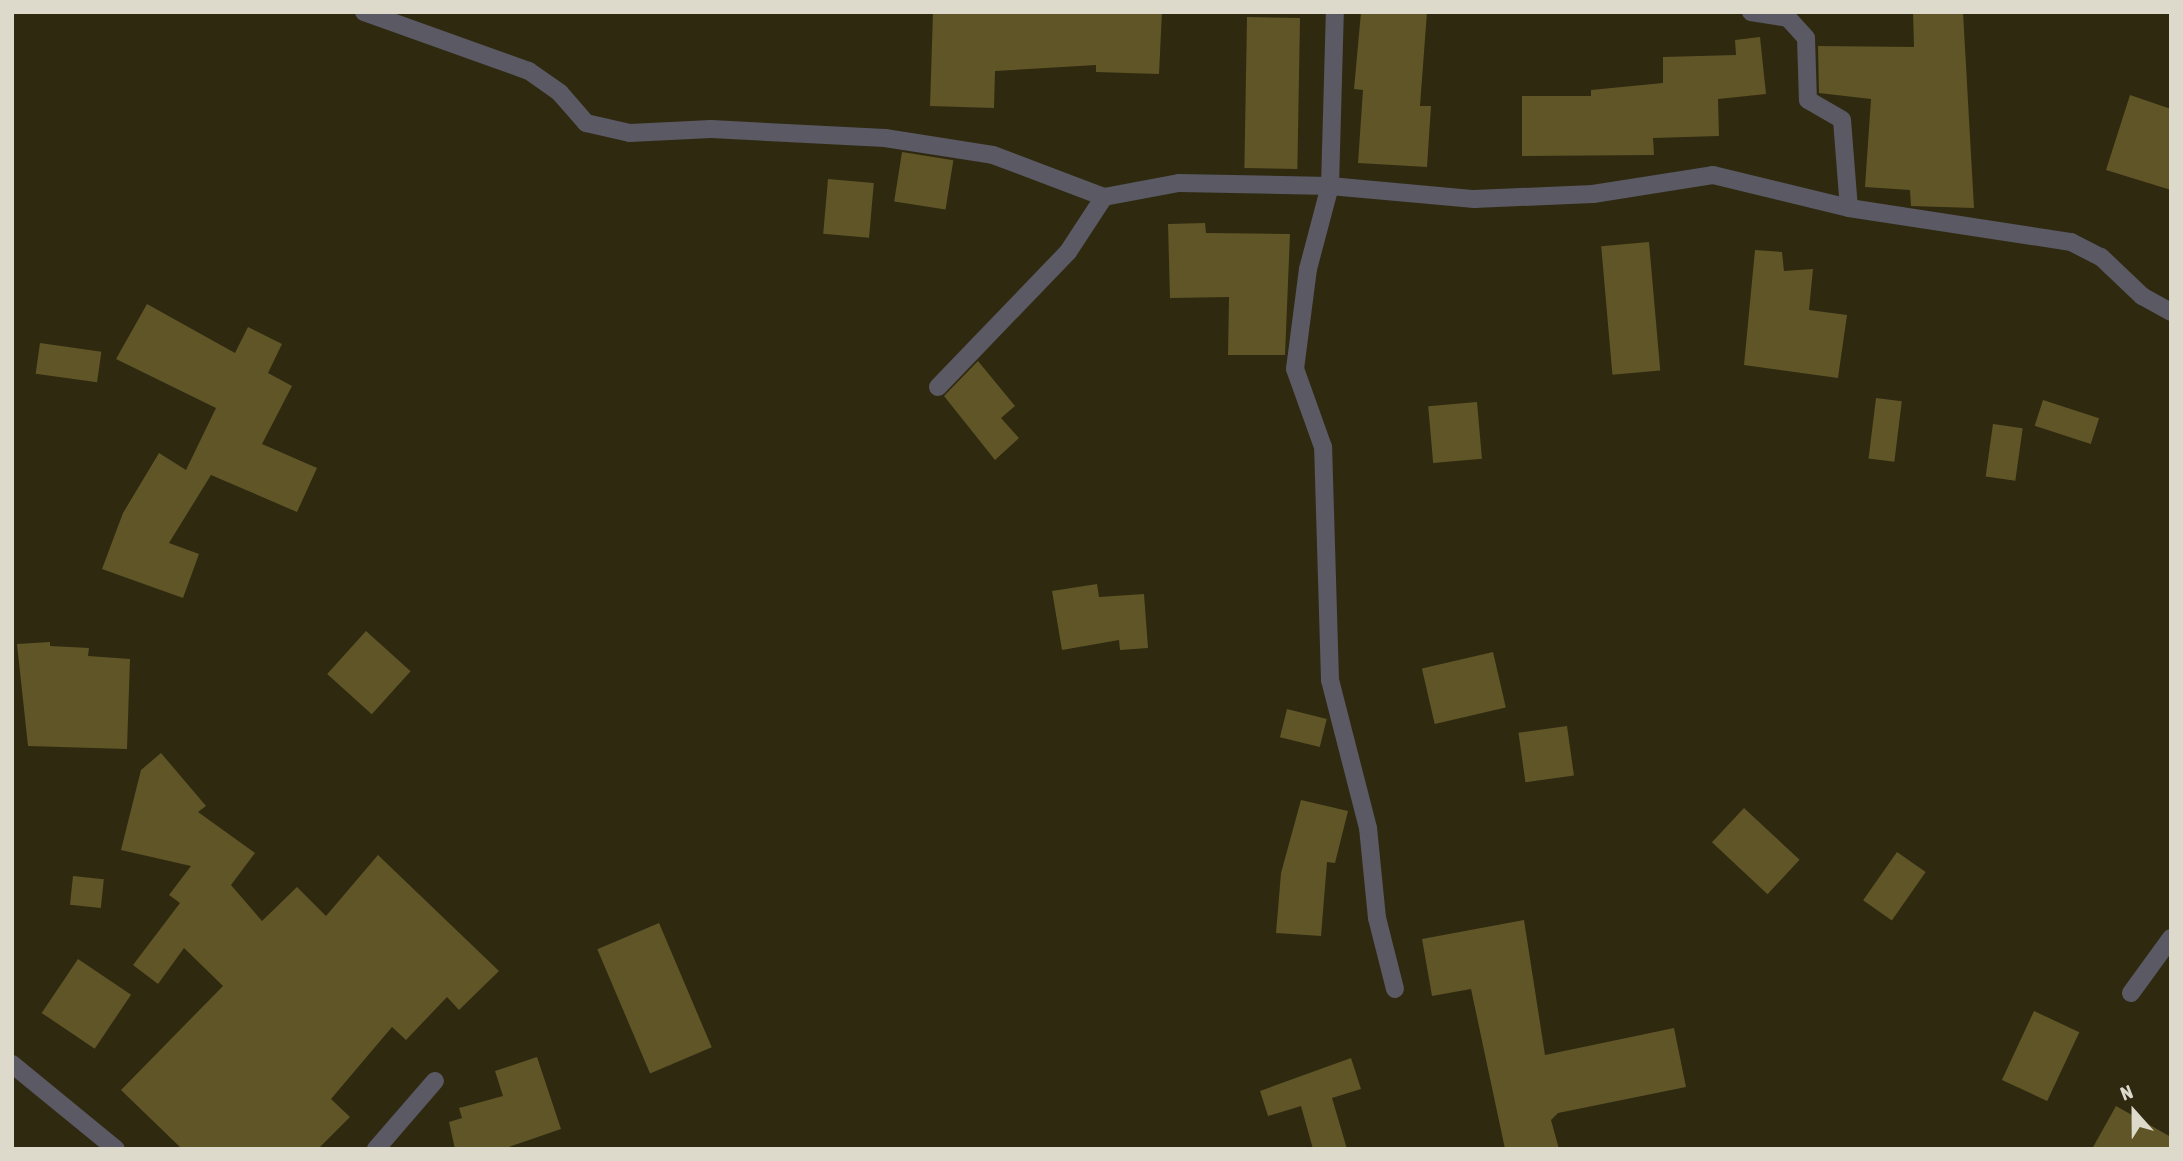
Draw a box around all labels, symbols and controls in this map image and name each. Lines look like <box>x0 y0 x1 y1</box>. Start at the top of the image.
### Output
north arrow <box>2099 1077 2169 1147</box>
text: N <box>2117 1080 2136 1105</box>

